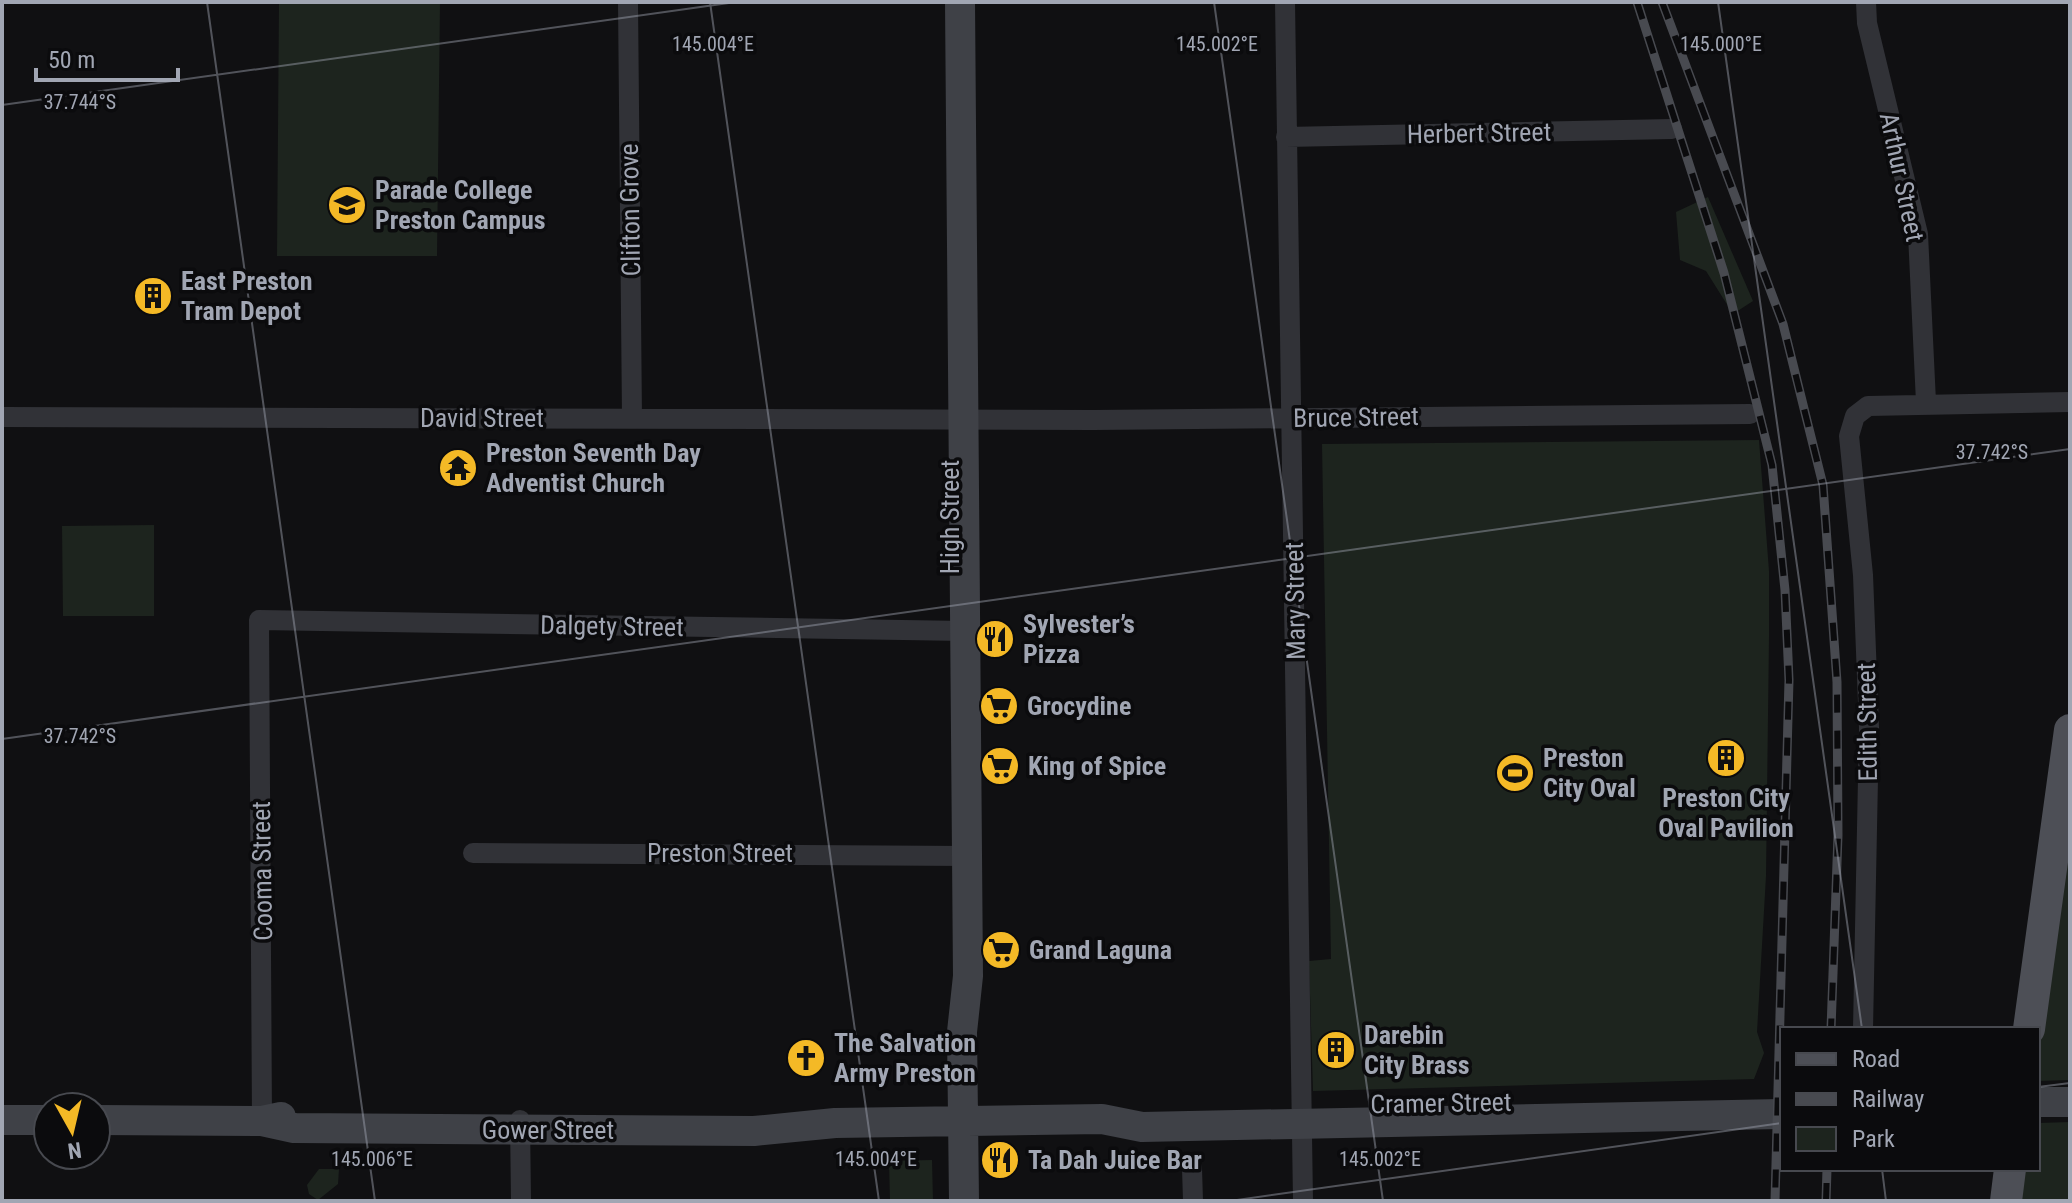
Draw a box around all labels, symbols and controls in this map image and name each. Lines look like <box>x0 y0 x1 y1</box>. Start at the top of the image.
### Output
scale bar <box>36 32 178 82</box>
text: 145.004°E <box>672 32 754 56</box>
text: 145.002°E <box>1176 32 1258 56</box>
text: 145.000°E <box>1680 32 1762 56</box>
text: 50 m <box>48 46 95 74</box>
text: 37.744°S <box>44 90 116 114</box>
street label: Arthur Street <box>1874 110 1930 244</box>
street label: Herbert Street <box>1407 117 1551 149</box>
street label: Clifton Grove <box>614 143 646 277</box>
place label: Parade College Preston Campus <box>375 175 546 235</box>
school or university icon: Parade College Preston Campus <box>326 184 368 226</box>
place label: East Preston Tram Depot <box>181 266 313 326</box>
building icon: East Preston Tram Depot <box>132 275 174 317</box>
street label: Bruce Street <box>1293 401 1419 433</box>
street label: David Street <box>420 403 544 433</box>
place label: Preston Seventh Day Adventist Church <box>486 438 701 498</box>
text: 37.742°S <box>1956 440 2028 464</box>
temple icon: Preston Seventh Day Adventist Church <box>437 447 479 489</box>
street label: High Street <box>935 460 965 574</box>
street label: Mary Street <box>1279 542 1311 660</box>
place label: Sylvester’s Pizza <box>1023 609 1135 669</box>
street label: Dalgety Street <box>540 610 684 642</box>
restaurant icon: Sylvester’s Pizza <box>974 618 1016 660</box>
street label: Edith Street <box>1851 662 1883 782</box>
supermarket icon: Grocydine <box>978 685 1020 727</box>
place label: Grocydine <box>1027 691 1131 721</box>
text: 37.742°S <box>44 724 116 748</box>
building icon: Preston City Oval Pavilion <box>1705 737 1747 779</box>
place label: Preston City Oval <box>1543 743 1636 803</box>
supermarket icon: King of Spice <box>979 745 1021 787</box>
place label: King of Spice <box>1028 751 1166 781</box>
sports icon: Preston City Oval <box>1494 752 1536 794</box>
place label: Preston City Oval Pavilion <box>1658 783 1794 843</box>
street label: Cooma Street <box>246 801 278 941</box>
street label: Preston Street <box>647 838 793 868</box>
supermarket icon: Grand Laguna <box>980 929 1022 971</box>
place label: Grand Laguna <box>1029 935 1172 965</box>
place label: Darebin City Brass <box>1364 1020 1470 1080</box>
legend <box>1780 1027 2040 1171</box>
place label: The Salvation Army Preston <box>834 1028 976 1088</box>
building icon: Darebin City Brass <box>1315 1029 1357 1071</box>
church icon: The Salvation Army Preston <box>785 1037 827 1079</box>
text: Road <box>1852 1045 1900 1073</box>
text: Railway <box>1852 1085 1924 1113</box>
street label: Cramer Street <box>1370 1087 1512 1119</box>
north arrow <box>32 1091 112 1171</box>
street label: Gower Street <box>482 1115 614 1145</box>
text: Park <box>1852 1125 1895 1153</box>
text: N <box>66 1137 83 1164</box>
restaurant icon: Ta Dah Juice Bar <box>979 1139 1021 1181</box>
place label: Ta Dah Juice Bar <box>1028 1145 1202 1175</box>
text: 145.006°E <box>331 1147 413 1171</box>
text: 145.004°E <box>835 1147 917 1171</box>
text: 145.002°E <box>1339 1147 1421 1171</box>

